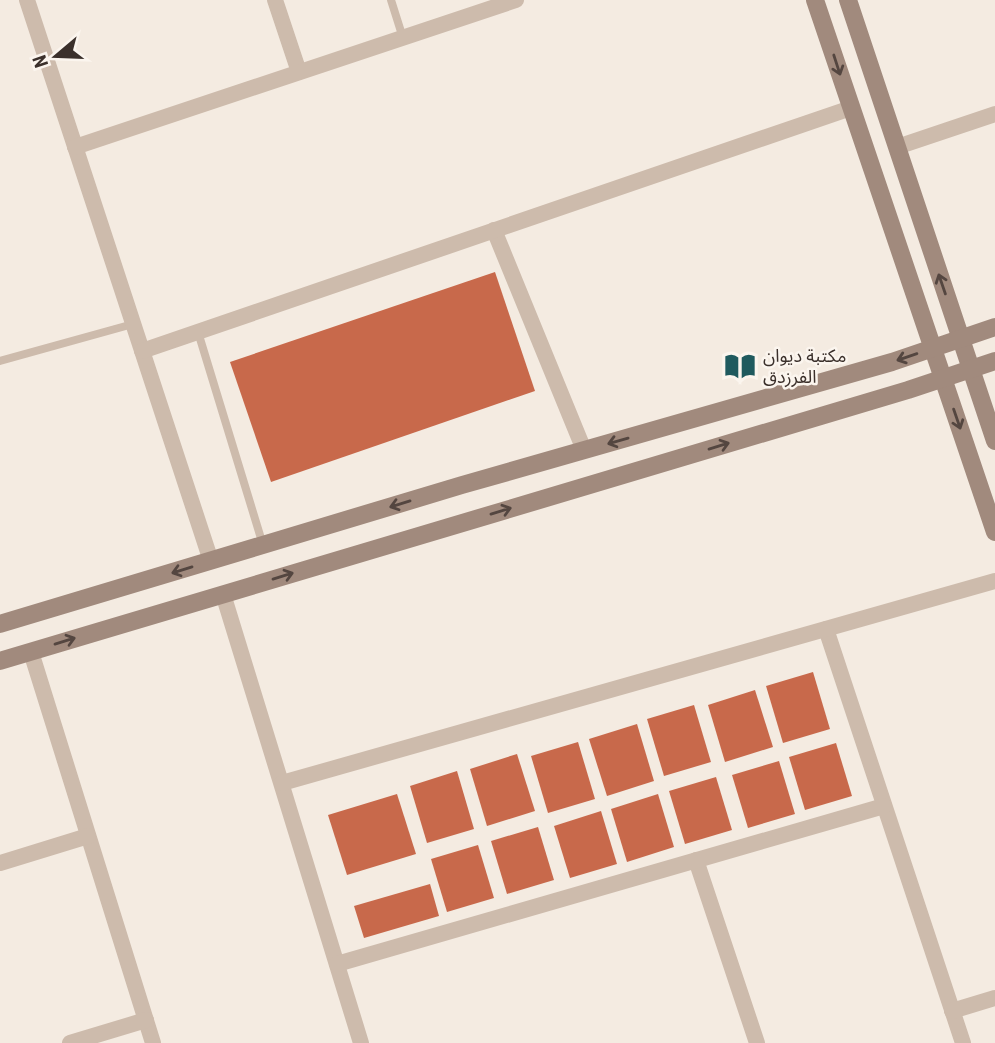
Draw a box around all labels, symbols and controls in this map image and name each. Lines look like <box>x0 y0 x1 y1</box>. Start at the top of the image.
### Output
north arrow <box>21 21 91 91</box>
text: N <box>28 52 53 71</box>
one-way arrow <box>832 53 844 75</box>
one-way arrow <box>935 273 947 295</box>
place label: مكتبة ديوان الفرزدق <box>763 345 846 388</box>
library icon: مكتبة ديوان الفرزدق <box>723 349 757 383</box>
one-way arrow <box>897 352 919 364</box>
one-way arrow <box>952 408 964 430</box>
one-way arrow <box>607 435 629 448</box>
one-way arrow <box>708 439 730 452</box>
one-way arrow <box>389 499 411 511</box>
one-way arrow <box>490 503 512 516</box>
one-way arrow <box>171 564 193 577</box>
one-way arrow <box>272 569 294 582</box>
one-way arrow <box>54 634 76 647</box>

